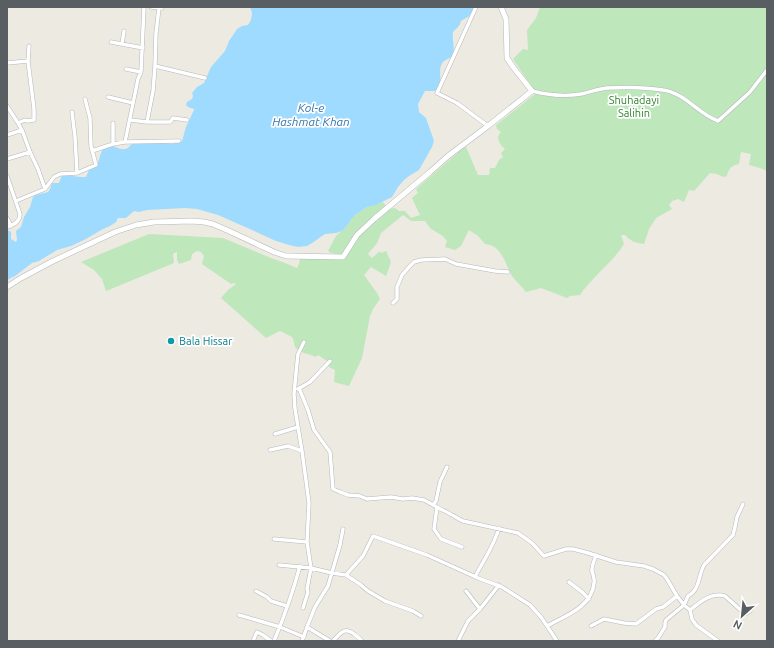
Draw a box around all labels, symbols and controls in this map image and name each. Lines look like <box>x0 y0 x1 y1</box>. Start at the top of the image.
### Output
park label: Shuhadayi Salihin <box>609 94 659 119</box>
water label: Kol-e Hashmat Khan <box>272 101 350 128</box>
place label: Bala Hissar <box>179 335 233 347</box>
marker: Bala Hissar <box>166 336 176 346</box>
north arrow <box>722 596 762 636</box>
text: N <box>731 618 744 632</box>

